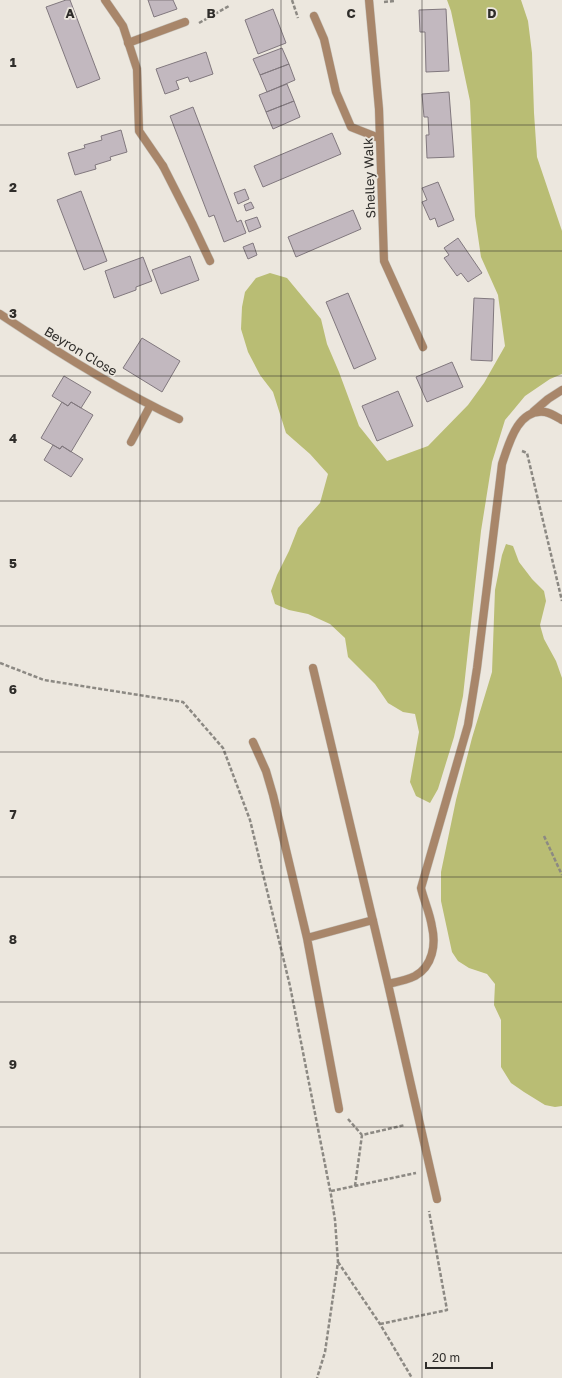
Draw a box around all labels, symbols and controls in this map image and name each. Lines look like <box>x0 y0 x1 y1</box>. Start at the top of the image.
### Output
text: A <box>65 5 75 21</box>
text: B <box>206 5 216 21</box>
text: C <box>346 5 356 21</box>
text: D <box>487 5 497 21</box>
text: 1 <box>10 54 17 70</box>
street label: Shelley Walk <box>360 137 378 219</box>
text: 2 <box>9 179 17 195</box>
text: 3 <box>9 305 17 321</box>
street label: Beyron Close <box>42 323 120 379</box>
text: 4 <box>9 430 17 446</box>
text: 5 <box>9 555 17 571</box>
text: 6 <box>9 681 17 697</box>
text: 7 <box>9 806 17 822</box>
text: 8 <box>9 931 17 947</box>
text: 9 <box>9 1056 17 1072</box>
scale bar <box>426 1344 492 1370</box>
text: 20 m <box>432 1350 460 1365</box>

